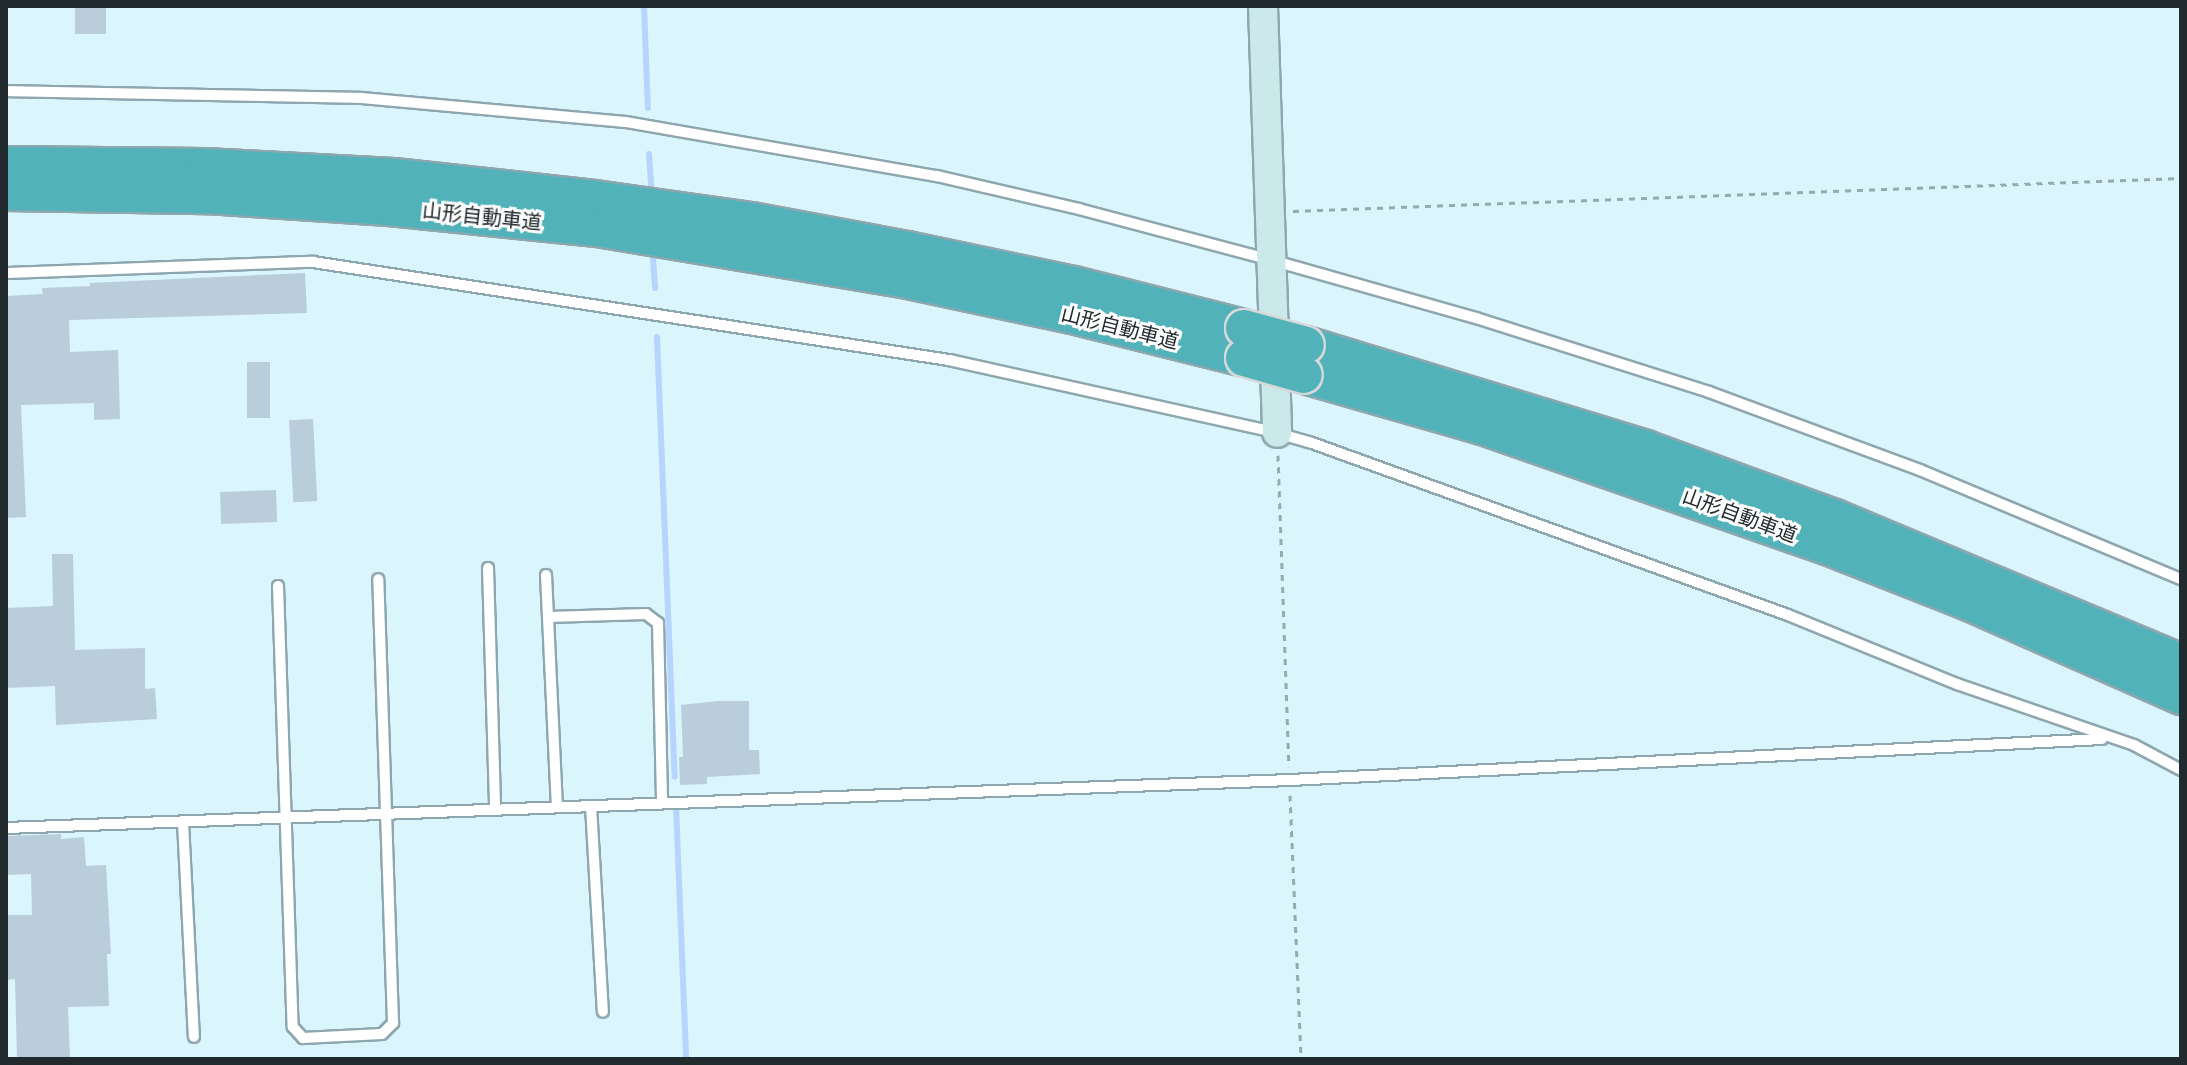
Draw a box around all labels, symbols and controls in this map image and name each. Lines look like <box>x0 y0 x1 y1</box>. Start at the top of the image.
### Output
street label: 山形自動車道 <box>421 198 543 234</box>
street label: 山形自動車道 <box>1059 301 1181 353</box>
street label: 山形自動車道 <box>1680 483 1800 547</box>

